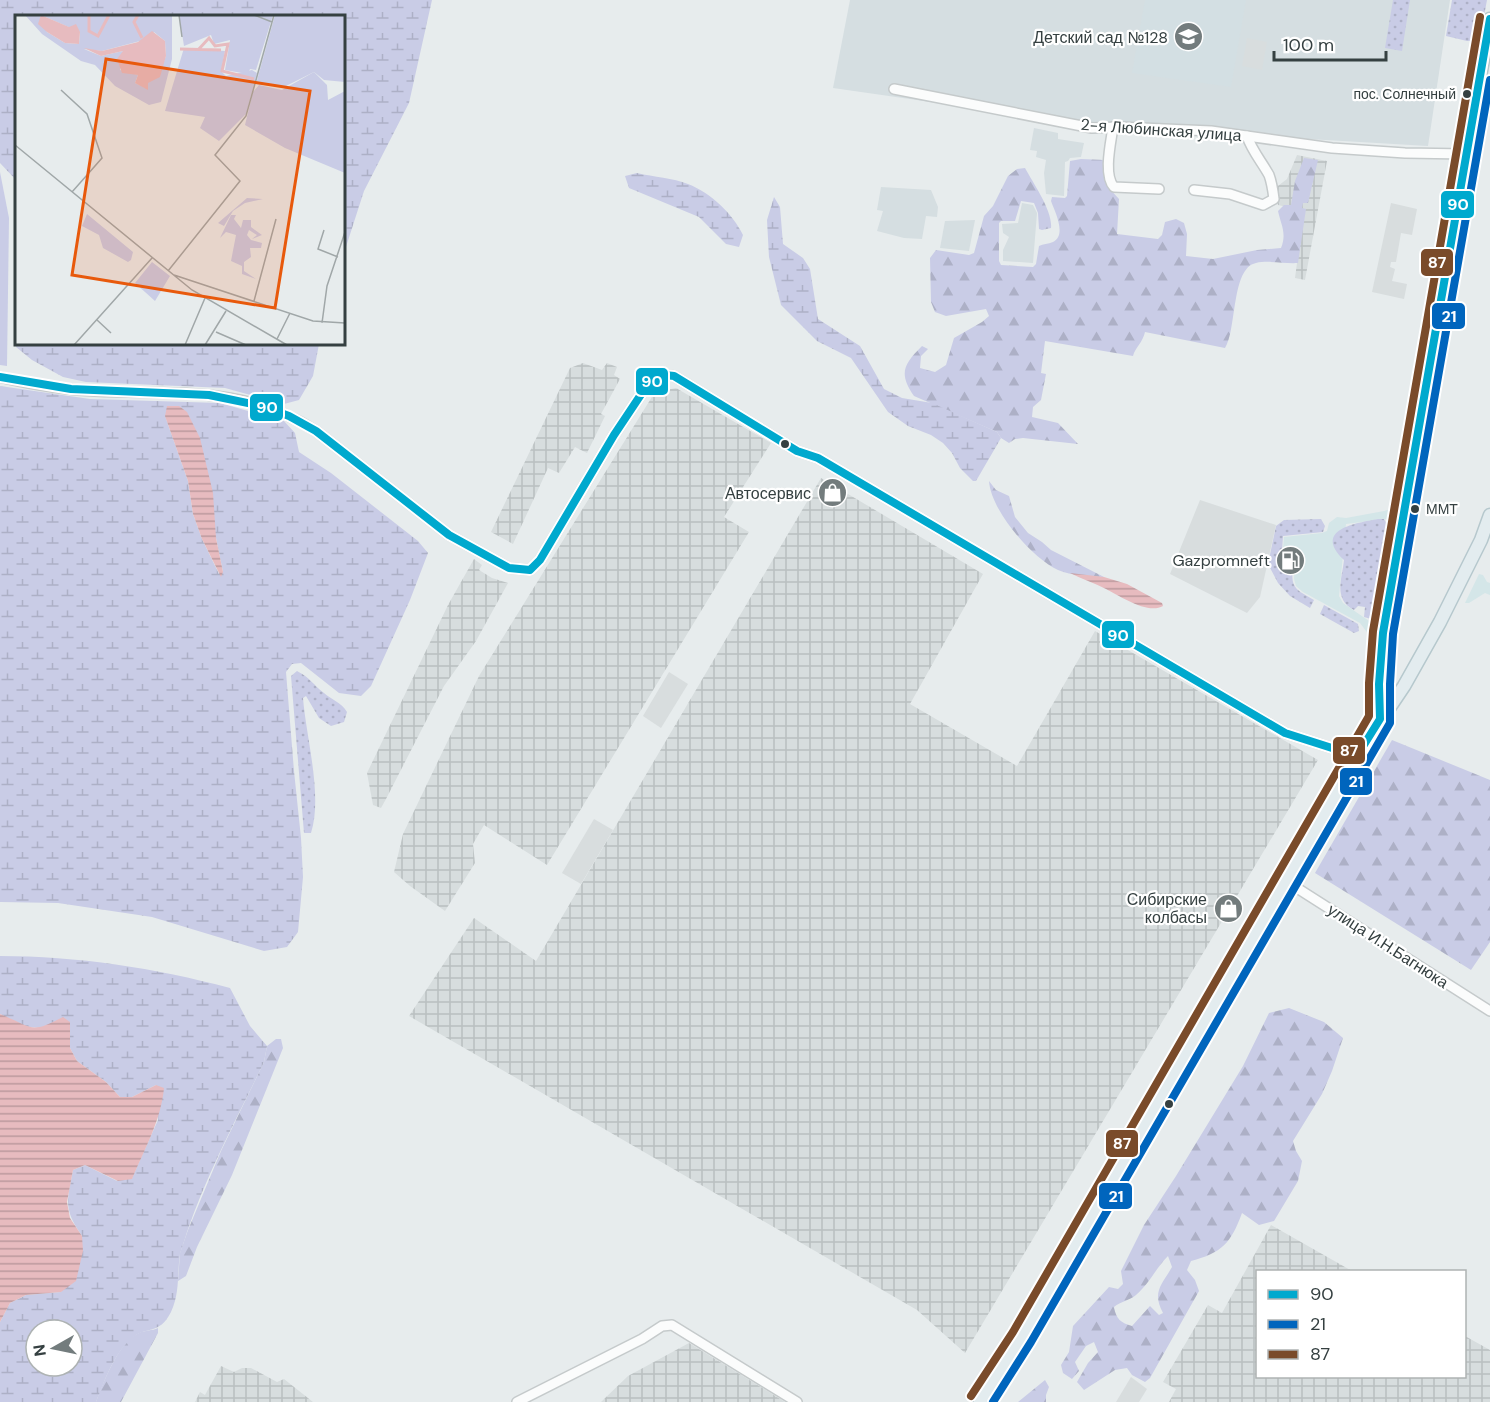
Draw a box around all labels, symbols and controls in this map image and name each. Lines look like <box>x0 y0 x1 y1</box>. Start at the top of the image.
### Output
inset map <box>15 15 345 345</box>
school or university icon: Детский сад №128 <box>1173 21 1205 53</box>
scale bar <box>1274 24 1386 62</box>
place label: Детский сад №128 <box>1033 27 1168 48</box>
text: 100 m <box>1283 33 1334 57</box>
place label: пос. Солнечный <box>1353 85 1456 103</box>
marker: пос. Солнечный <box>1461 88 1473 100</box>
street label: 2-я Любинская улица <box>1080 114 1242 146</box>
line badge: 90 <box>1440 190 1475 219</box>
text: 90 <box>1447 194 1469 215</box>
line badge: 87 <box>1420 248 1454 277</box>
text: 87 <box>1428 252 1447 273</box>
line badge: 21 <box>1431 302 1466 330</box>
text: 21 <box>1441 306 1457 327</box>
line badge: 90 <box>635 367 669 396</box>
text: 90 <box>641 371 663 392</box>
line badge: 90 <box>249 393 284 422</box>
text: 90 <box>256 397 278 418</box>
unlabelled marker <box>779 438 791 450</box>
shop icon: Автосервис <box>816 477 848 509</box>
place label: Автосервис <box>725 483 811 504</box>
place label: ММТ <box>1426 500 1458 518</box>
marker: ММТ <box>1409 503 1421 515</box>
fuel station icon: Gazpromneft <box>1275 544 1307 576</box>
place label: Gazpromneft <box>1172 550 1270 571</box>
line badge: 90 <box>1101 620 1135 649</box>
text: 90 <box>1107 625 1129 646</box>
line badge: 87 <box>1332 736 1366 765</box>
text: 87 <box>1340 740 1359 761</box>
line badge: 21 <box>1339 767 1373 796</box>
text: 21 <box>1348 771 1364 792</box>
place label: Сибирские колбасы <box>1127 889 1207 928</box>
shop icon: Сибирские колбасы <box>1212 892 1244 924</box>
street label: улица И.Н.Багнюка <box>1324 899 1452 993</box>
unlabelled marker <box>1163 1098 1175 1110</box>
line badge: 87 <box>1105 1129 1139 1158</box>
text: 87 <box>1113 1133 1132 1154</box>
line badge: 21 <box>1098 1182 1133 1210</box>
text: 21 <box>1108 1186 1124 1207</box>
legend <box>1256 1270 1466 1378</box>
text: 90 <box>1310 1282 1334 1306</box>
text: 21 <box>1310 1312 1326 1336</box>
north arrow <box>24 1318 84 1378</box>
text: 87 <box>1310 1342 1330 1366</box>
text: N <box>28 1343 51 1358</box>

